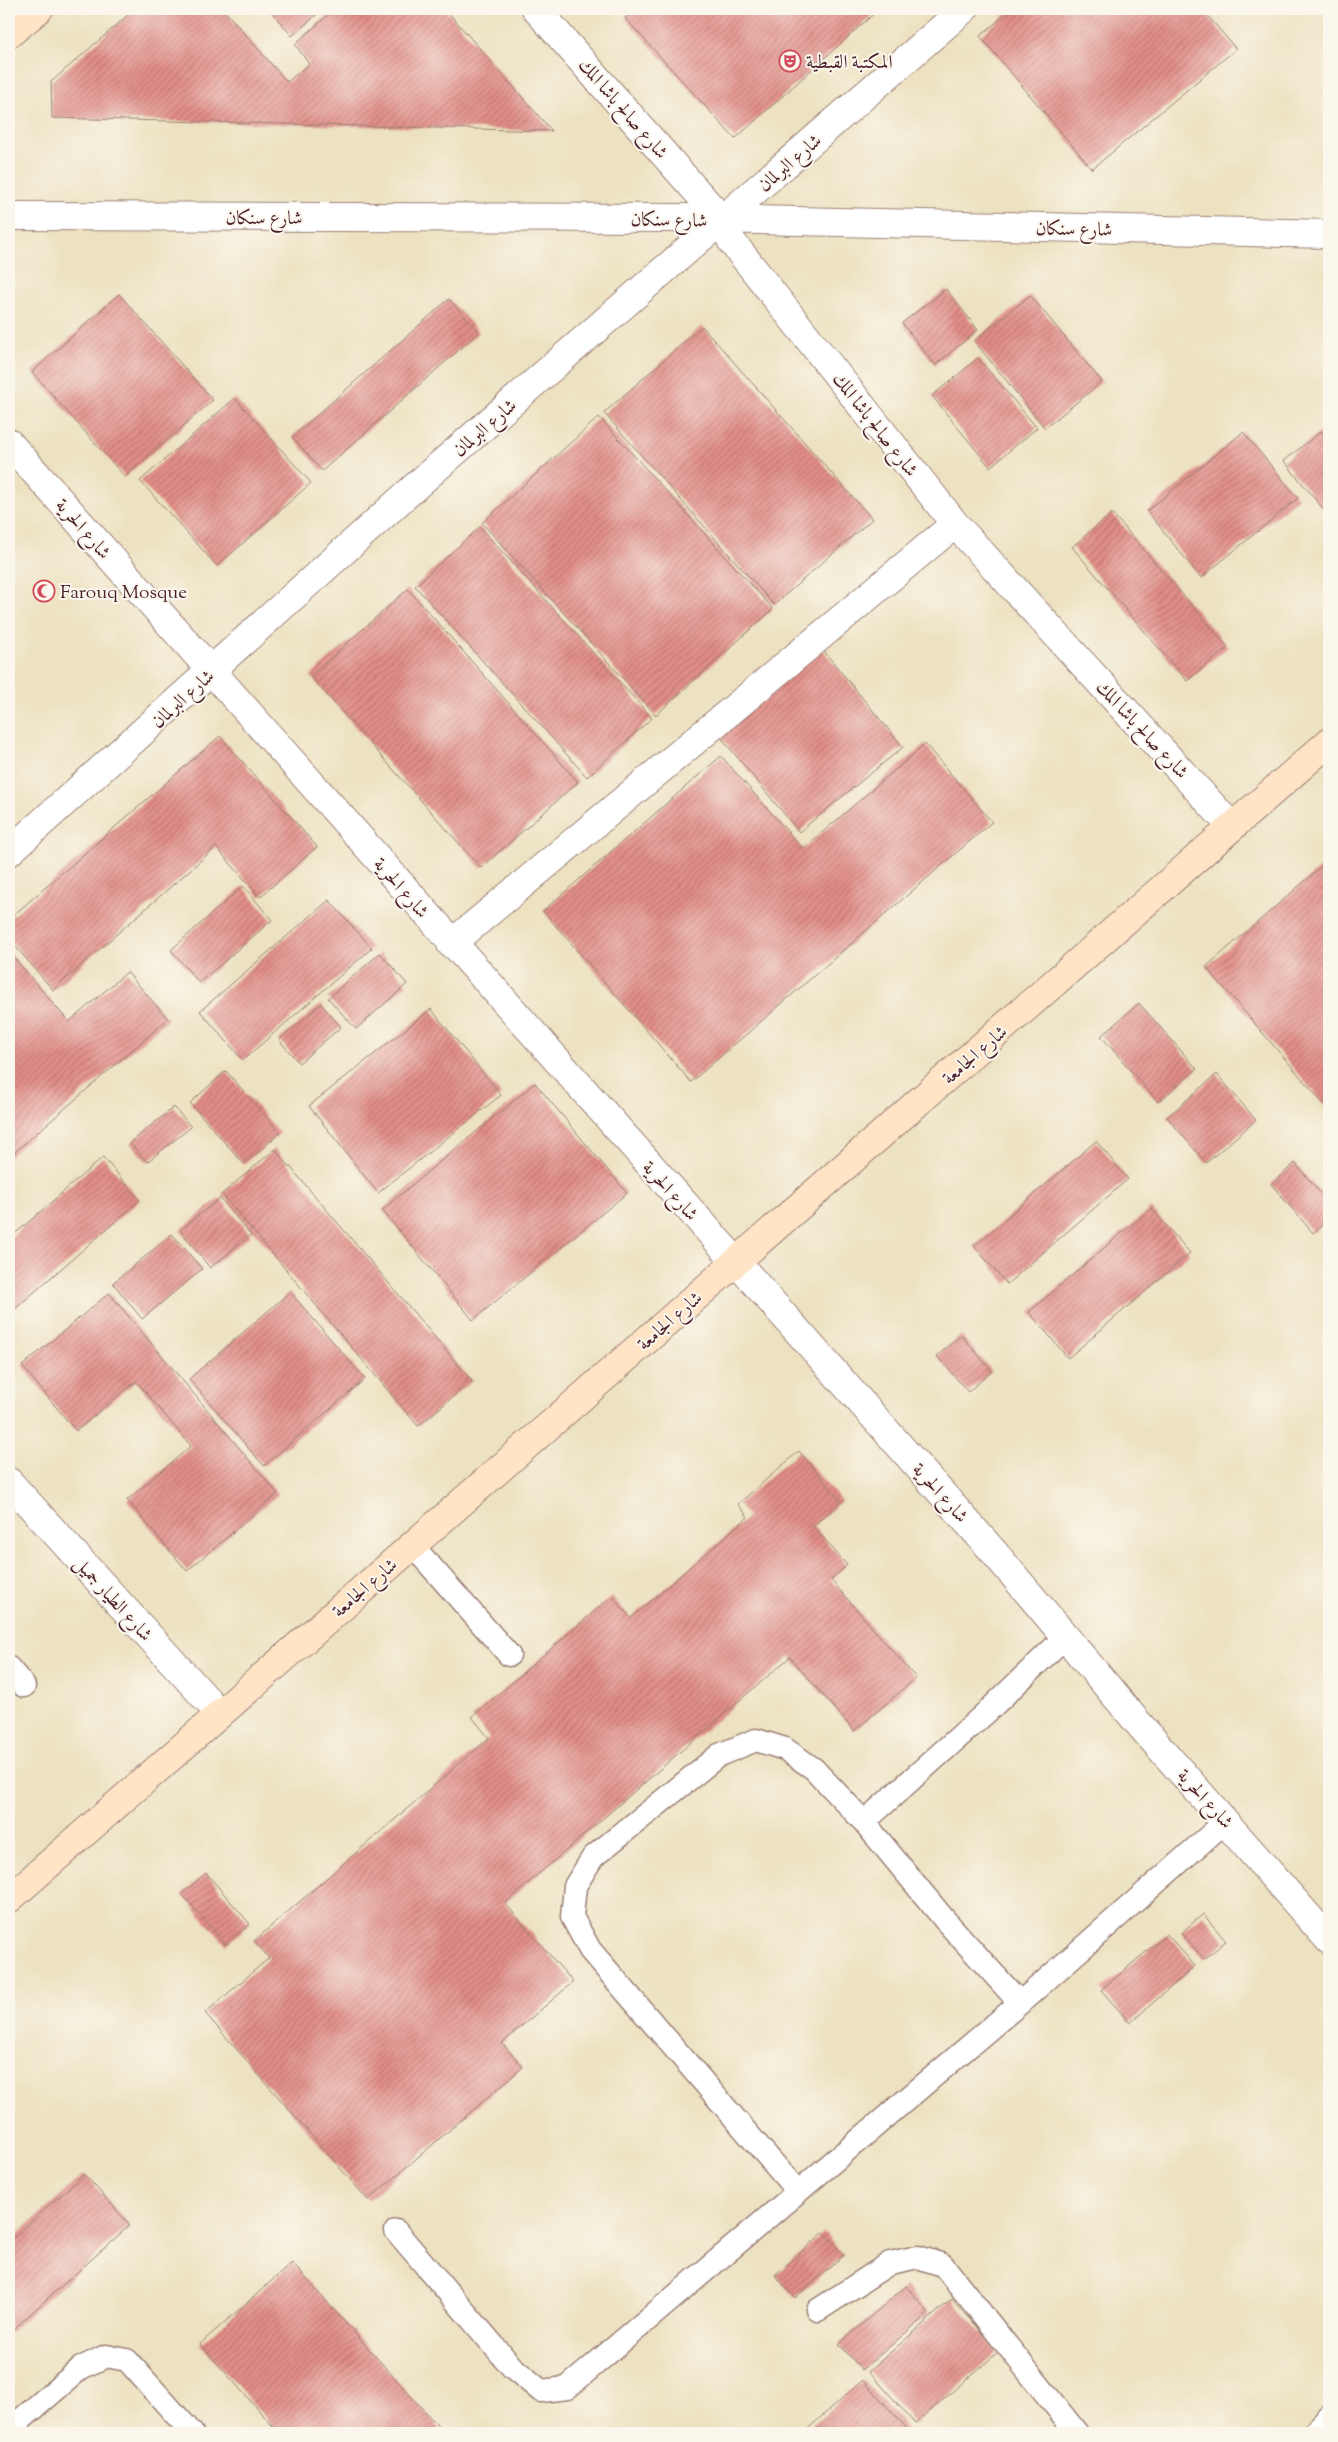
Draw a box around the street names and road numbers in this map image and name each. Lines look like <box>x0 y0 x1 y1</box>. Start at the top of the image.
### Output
street label: شارع صالح باشا المك <box>570 53 673 167</box>
street label: شارع البرلمان <box>753 128 829 199</box>
street label: شارع سنكان <box>226 206 302 233</box>
street label: شارع سنكان <box>630 207 708 236</box>
street label: شارع سنكان <box>1035 216 1113 245</box>
street label: شارع صالح باشا المك <box>824 368 923 484</box>
street label: شارع البرلمان <box>448 393 524 464</box>
street label: شارع الحرية <box>48 493 116 566</box>
street label: شارع البرلمان <box>146 664 221 736</box>
street label: شارع صالح باشا المك <box>1088 676 1194 787</box>
street label: شارع الحرية <box>366 852 434 925</box>
street label: شارع الجامعة <box>937 1020 1014 1092</box>
street label: شارع الحرية <box>635 1156 704 1228</box>
street label: شارع الجامعة <box>632 1286 709 1358</box>
street label: شارع الحرية <box>905 1458 974 1530</box>
street label: شارع الطيار جميل <box>67 1551 158 1648</box>
street label: شارع الجامعة <box>327 1553 404 1625</box>
street label: شارع الحرية <box>1170 1764 1239 1836</box>

